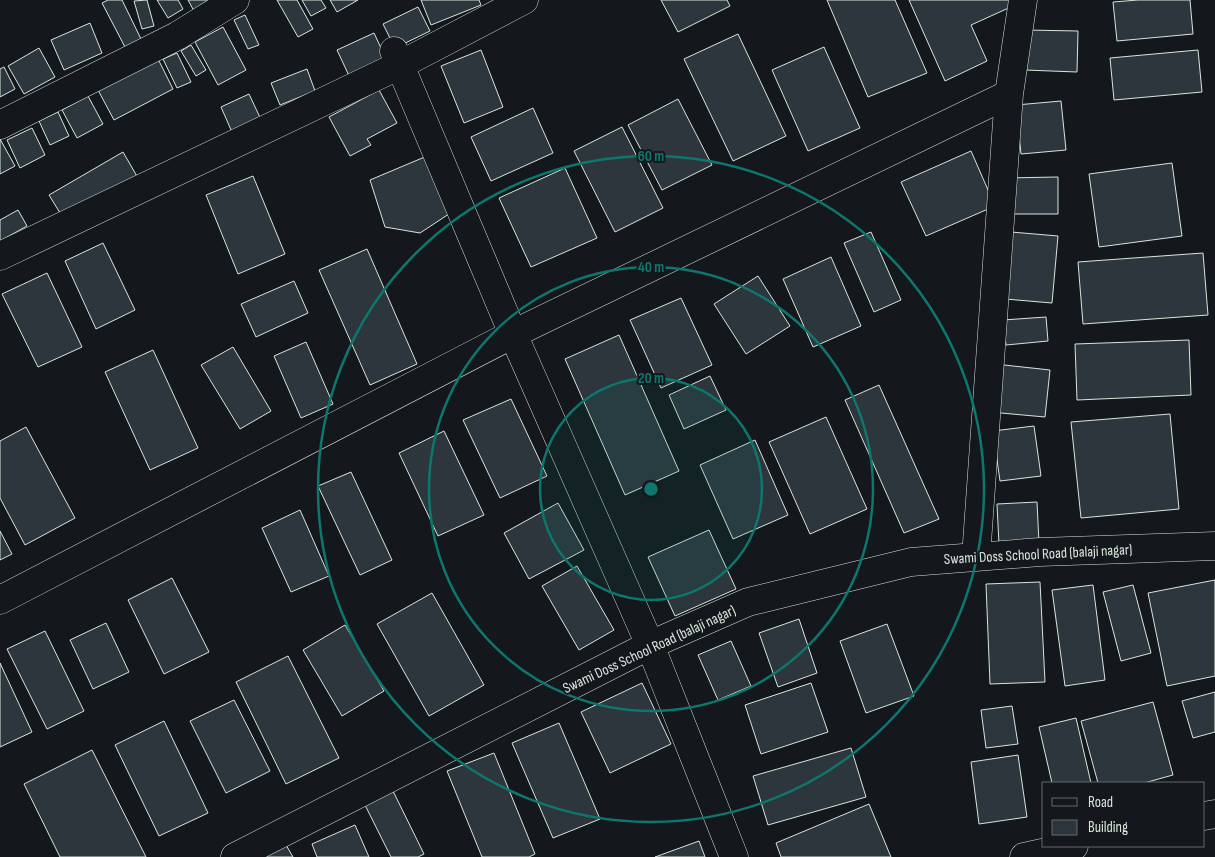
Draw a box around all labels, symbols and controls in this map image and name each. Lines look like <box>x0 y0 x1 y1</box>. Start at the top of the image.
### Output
text: 60 m <box>638 147 664 166</box>
text: 40 m <box>638 258 664 277</box>
text: 20 m <box>638 369 664 388</box>
centre of rings <box>642 480 660 498</box>
street label: Swami Doss School Road (balaji nagar) <box>943 540 1133 569</box>
street label: Swami Doss School Road (balaji nagar) <box>560 601 739 698</box>
legend <box>1042 782 1205 847</box>
text: Road <box>1088 793 1113 812</box>
text: Building <box>1088 818 1128 837</box>

